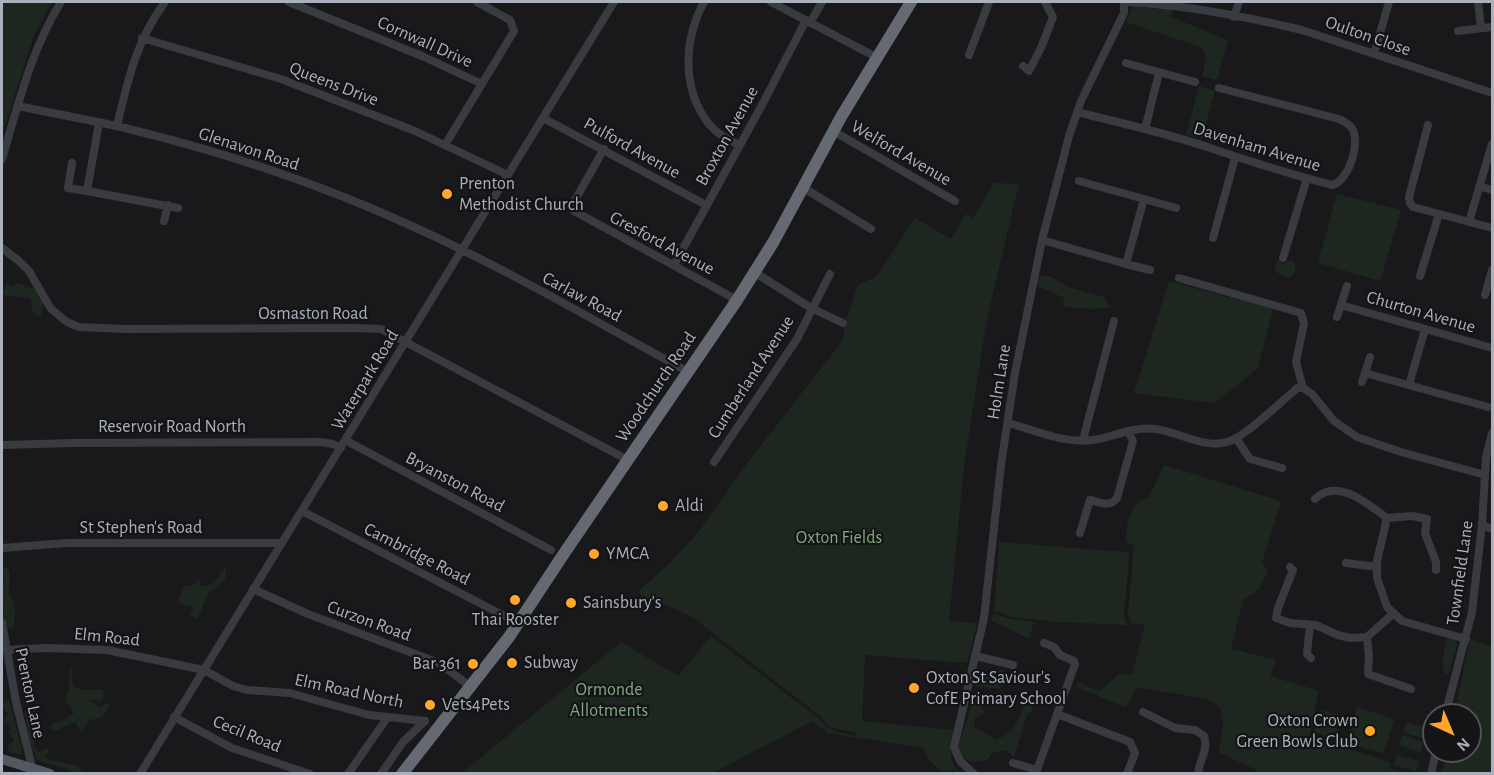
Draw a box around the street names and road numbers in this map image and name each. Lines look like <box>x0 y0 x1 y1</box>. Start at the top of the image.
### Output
street label: Cornwall Drive <box>374 11 476 73</box>
street label: Oulton Close <box>1322 11 1414 61</box>
street label: Queens Drive <box>286 57 382 111</box>
street label: Broxton Avenue <box>691 82 763 190</box>
street label: Pulford Avenue <box>580 113 684 183</box>
street label: Welford Avenue <box>847 116 955 190</box>
street label: Davenham Avenue <box>1191 117 1323 177</box>
street label: Glenavon Road <box>196 123 302 175</box>
street label: Gresford Avenue <box>606 206 718 280</box>
street label: Carlaw Road <box>539 267 625 327</box>
street label: Churton Avenue <box>1364 286 1478 338</box>
street label: Osmaston Road <box>258 303 368 325</box>
street label: Cumberland Avenue <box>703 311 799 443</box>
street label: Waterpark Road <box>327 326 403 434</box>
street label: Woodchurch Road <box>611 328 701 446</box>
street label: Holm Lane <box>982 343 1016 421</box>
street label: Reservoir Road North <box>98 416 246 438</box>
street label: Bryanston Road <box>402 447 508 517</box>
street label: St Stephen's Road <box>80 517 202 539</box>
street label: Cambridge Road <box>360 518 474 590</box>
street label: Townfield Lane <box>1442 519 1478 627</box>
street label: Curzon Road <box>324 596 414 646</box>
street label: Elm Road <box>73 623 141 651</box>
street label: Prenton Lane <box>10 646 50 740</box>
street label: Elm Road North <box>293 669 405 713</box>
street label: Cecil Road <box>210 711 284 757</box>

